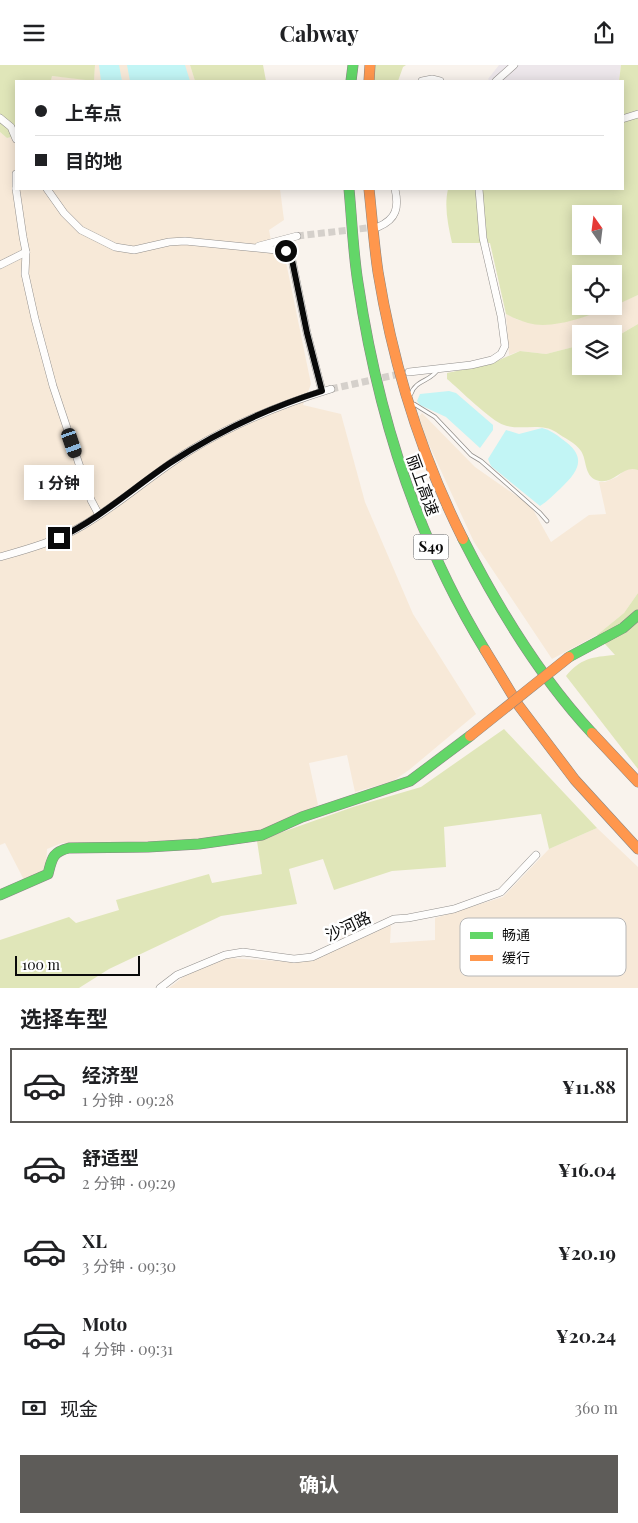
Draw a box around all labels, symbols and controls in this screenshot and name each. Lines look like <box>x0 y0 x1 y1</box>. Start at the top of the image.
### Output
text: Cabway <box>279 18 359 48</box>
icon: menu <box>20 19 48 47</box>
icon: share <box>590 19 618 47</box>
text: 上车点 <box>65 99 122 125</box>
text: 目的地 <box>65 147 122 173</box>
north arrow <box>572 205 622 255</box>
map controls <box>572 205 622 375</box>
route start <box>275 240 297 262</box>
button: locate <box>572 265 622 315</box>
button: layers <box>572 325 622 375</box>
car <box>60 426 83 460</box>
street label: 丽上高速 <box>403 451 444 518</box>
callout: 1 分钟 <box>24 465 94 501</box>
text: 1 分钟 <box>38 472 80 493</box>
route end <box>48 527 70 549</box>
road number: S49 <box>414 535 448 559</box>
street label: 沙河路 <box>322 906 374 945</box>
legend <box>460 918 626 976</box>
text: 畅通 <box>502 925 530 944</box>
text: 缓行 <box>502 948 530 967</box>
scale bar <box>15 953 140 976</box>
text: 100 m <box>22 955 60 974</box>
text: 选择车型 <box>20 1003 108 1033</box>
text: 经济型 <box>82 1061 139 1087</box>
icon: car <box>22 1063 67 1108</box>
text: ¥11.88 <box>562 1073 616 1099</box>
text: 1 分钟 · 09:28 <box>82 1089 174 1110</box>
text: 舒适型 <box>82 1144 139 1170</box>
icon: car <box>22 1146 67 1191</box>
text: ¥16.04 <box>558 1156 616 1182</box>
text: 2 分钟 · 09:29 <box>82 1172 176 1193</box>
text: XL <box>82 1227 107 1253</box>
icon: car <box>22 1229 67 1274</box>
text: ¥20.19 <box>558 1239 616 1265</box>
text: 3 分钟 · 09:30 <box>82 1255 176 1276</box>
text: Moto <box>82 1310 127 1336</box>
icon: car <box>22 1312 67 1357</box>
text: ¥20.24 <box>556 1322 616 1348</box>
text: 4 分钟 · 09:31 <box>82 1338 173 1359</box>
icon: cash <box>20 1394 48 1422</box>
text: 现金 <box>60 1395 98 1421</box>
text: 360 m <box>575 1397 618 1418</box>
button: 确认 <box>20 1455 618 1513</box>

